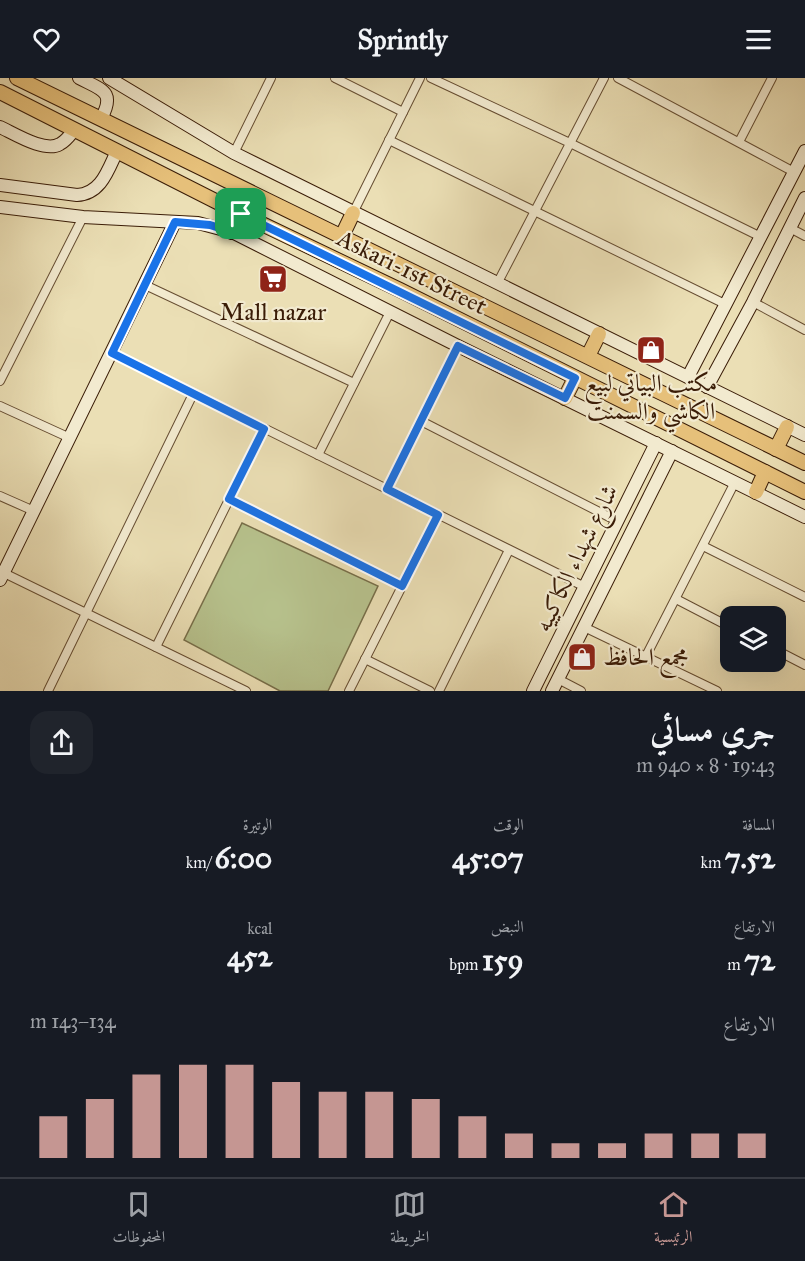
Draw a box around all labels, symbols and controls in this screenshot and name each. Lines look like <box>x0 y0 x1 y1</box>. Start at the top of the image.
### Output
icon: heart <box>30 23 63 56</box>
text: Sprintly <box>357 23 448 56</box>
icon: menu <box>742 23 775 56</box>
pin <box>215 188 266 239</box>
icon: arrive <box>224 197 257 230</box>
street label: Askari-1st Street <box>331 222 492 321</box>
supermarket icon: Mall nazar <box>257 263 289 295</box>
place label: Mall nazar <box>220 297 326 327</box>
shop icon: مكتب البياتي لبيع الكاشي والسمنت <box>635 334 667 366</box>
place label: مكتب البياتي لبيع الكاشي والسمنت <box>585 368 717 433</box>
street label: شارع شهداء الكاكييه <box>527 479 629 639</box>
map controls <box>720 606 786 672</box>
button: layers <box>720 606 786 672</box>
shop icon: مجمع الحافظ <box>566 641 598 673</box>
place label: مجمع الحافظ <box>603 642 688 679</box>
text: جري مسائي <box>650 710 775 750</box>
button: share <box>30 711 93 774</box>
text: 19:43 · 8 × 940 m <box>636 753 775 777</box>
text: الوتيرة <box>243 815 272 834</box>
text: الوقت <box>493 815 524 834</box>
text: المسافة <box>742 815 775 834</box>
text: 6:00 <box>214 840 272 876</box>
text: 45:07 <box>452 840 524 876</box>
text: 7.52 <box>725 840 775 876</box>
text: /km <box>186 853 214 872</box>
text: km <box>700 853 725 872</box>
text: النبض <box>491 917 524 936</box>
text: الارتفاع <box>733 917 775 936</box>
text: kcal <box>247 919 272 938</box>
text: 452 <box>227 938 272 974</box>
text: 159 <box>482 942 524 978</box>
text: 72 <box>744 942 775 978</box>
text: bpm <box>449 955 482 974</box>
text: m <box>727 955 744 974</box>
text: 134–143 m <box>30 1009 116 1033</box>
text: الارتفاع <box>723 1012 775 1036</box>
tab: المحفوظات <box>112 1188 165 1252</box>
tab: الخريطة <box>390 1188 429 1252</box>
tab: الرئيسية <box>654 1188 693 1252</box>

